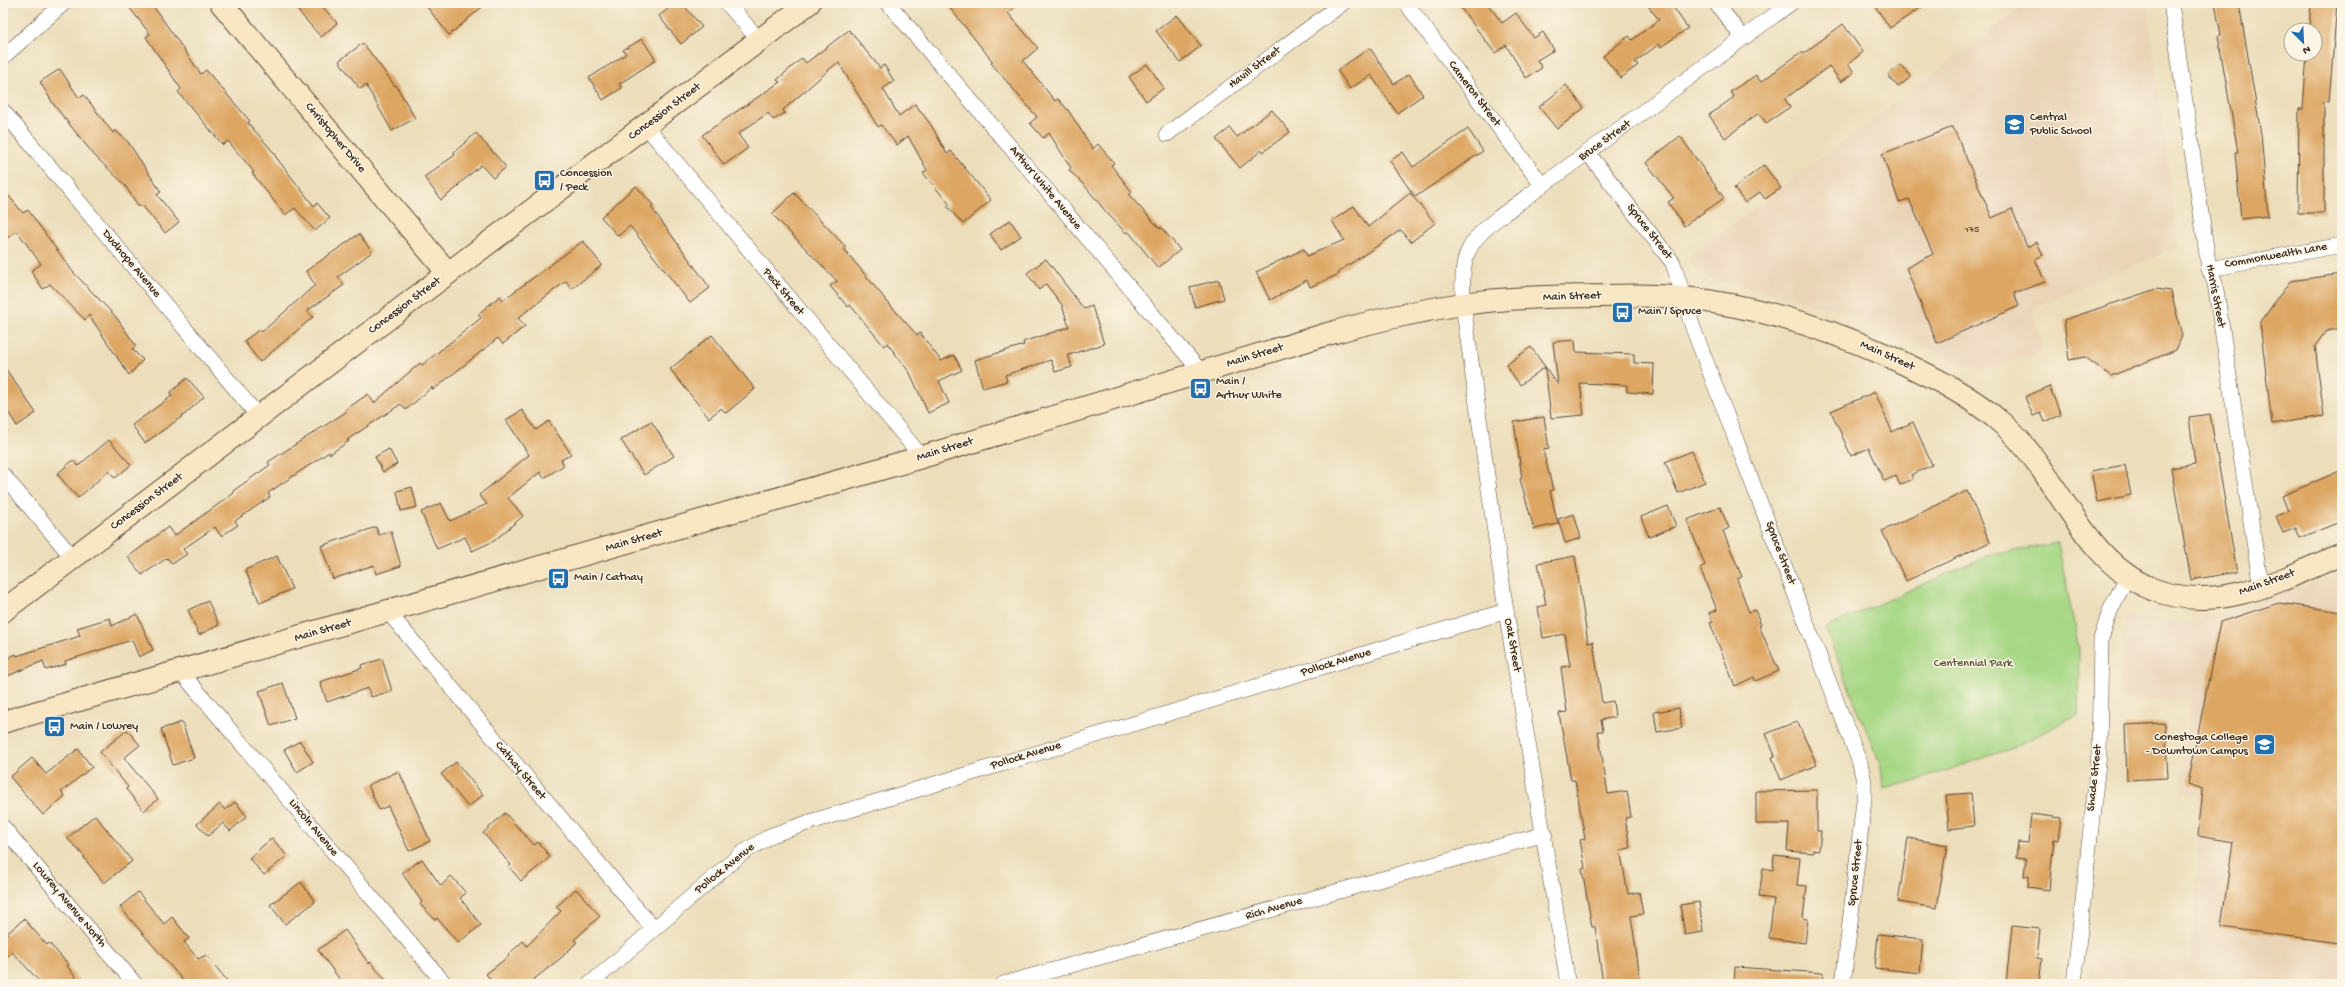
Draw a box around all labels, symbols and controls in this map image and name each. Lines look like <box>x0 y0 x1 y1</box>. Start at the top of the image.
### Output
north arrow <box>2283 22 2323 62</box>
text: N <box>2301 42 2312 56</box>
street label: Havill Street <box>1226 43 1285 92</box>
street label: Cameron Street <box>1445 58 1504 131</box>
street label: Concession Street <box>626 80 705 144</box>
street label: Christopher Drive <box>302 100 369 176</box>
place label: Central Public School <box>2029 111 2092 139</box>
school or university icon: Central Public School <box>2001 112 2027 138</box>
street label: Bruce Street <box>1575 117 1635 165</box>
street label: Arthur White Avenue <box>1006 143 1085 233</box>
place label: Concession / Peck <box>560 167 612 195</box>
bus stop icon: Concession / Peck <box>532 168 558 194</box>
street label: Spruce Street <box>1623 202 1676 263</box>
house number: 175 <box>1964 224 1979 236</box>
street label: Dudhope Avenue <box>98 226 164 301</box>
street label: Commonwealth Lane <box>2224 240 2329 272</box>
street label: Harris Street <box>2202 263 2228 330</box>
street label: Peck Street <box>759 265 807 319</box>
street label: Concession Street <box>366 274 445 338</box>
street label: Main Street <box>1543 289 1602 305</box>
bus stop icon: Main / Spruce <box>1610 299 1636 325</box>
place label: Main / Spruce <box>1638 305 1702 319</box>
street label: Main Street <box>1858 338 1917 375</box>
street label: Main Street <box>1225 340 1286 371</box>
place label: Main / Arthur White <box>1216 375 1283 403</box>
bus stop icon: Main / Arthur White <box>1188 376 1214 402</box>
street label: Main Street <box>915 434 976 465</box>
street label: Concession Street <box>108 470 187 534</box>
street label: Spruce Street <box>1762 519 1799 588</box>
street label: Main Street <box>604 526 665 556</box>
bus stop icon: Main / Cathay <box>546 565 572 591</box>
street label: Main Street <box>2237 566 2298 600</box>
place label: Main / Cathay <box>574 571 643 585</box>
street label: Main Street <box>293 616 354 646</box>
street label: Oak Street <box>1500 617 1524 674</box>
street label: Pollock Avenue <box>1298 645 1374 681</box>
park label: Centennial Park <box>1934 657 2014 671</box>
bus stop icon: Main / Lowrey <box>41 714 67 740</box>
place label: Main / Lowrey <box>70 720 138 734</box>
place label: Conestoga College - Downtown Campus <box>2146 731 2249 759</box>
school or university icon: Conestoga College - Downtown Campus <box>2251 732 2277 758</box>
street label: Pollock Avenue <box>988 738 1064 774</box>
street label: Cathay Street <box>492 739 549 804</box>
street label: Shade Street <box>2085 743 2106 812</box>
street label: Lincoln Avenue <box>285 797 341 860</box>
street label: Spruce Street <box>1846 838 1867 907</box>
street label: Pollock Avenue <box>692 840 758 898</box>
street label: Lowrey Avenue North <box>29 859 109 951</box>
street label: Rich Avenue <box>1244 894 1305 924</box>

